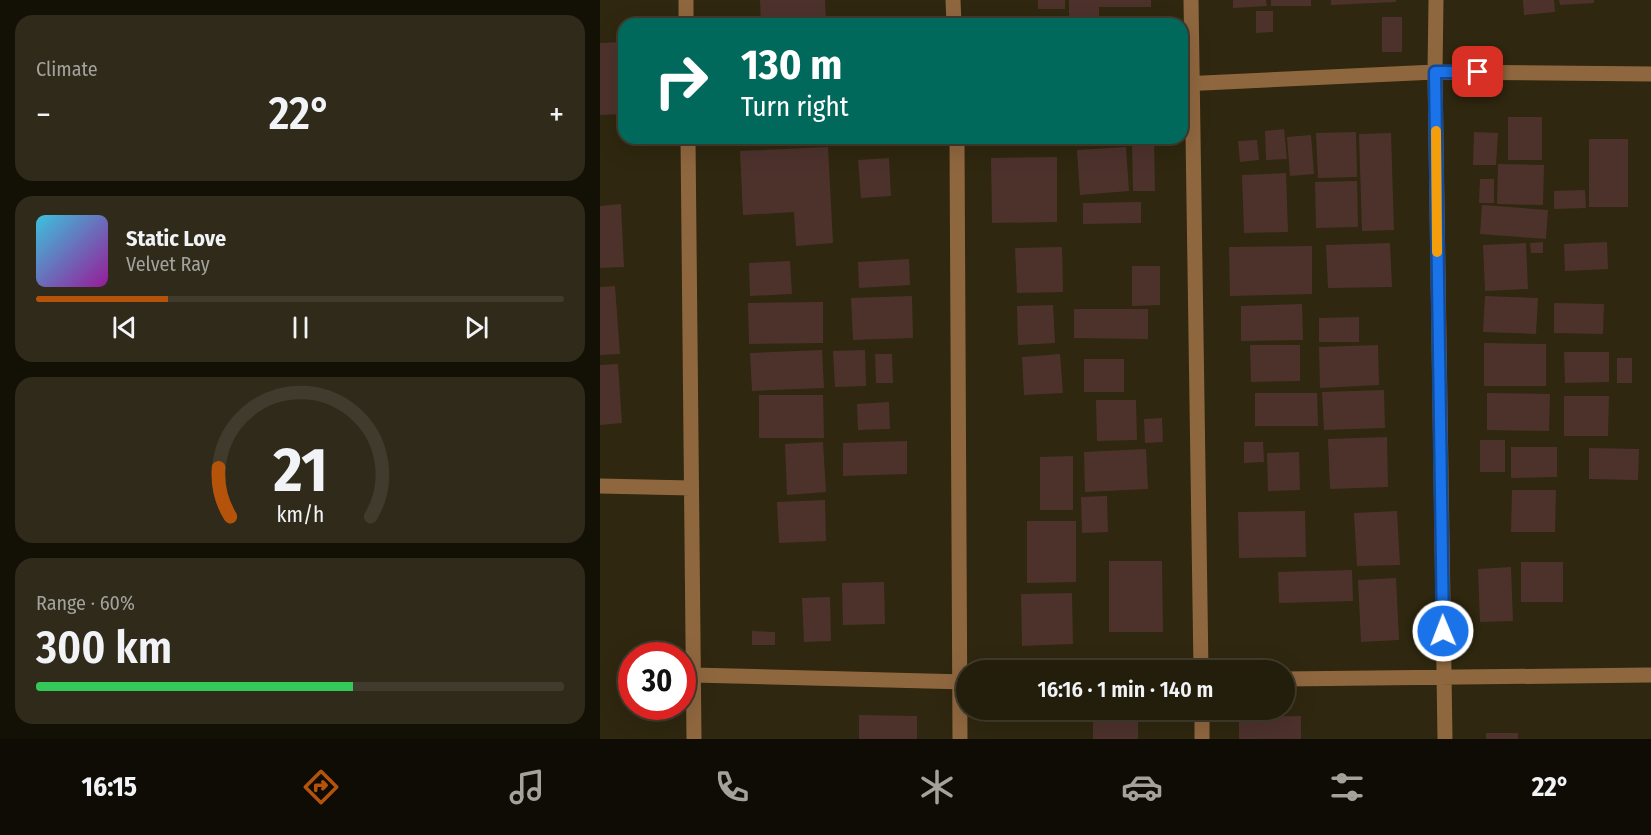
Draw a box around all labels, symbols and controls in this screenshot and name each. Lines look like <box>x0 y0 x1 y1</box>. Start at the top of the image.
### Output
text: 130 m <box>741 40 842 90</box>
icon: right <box>642 42 720 120</box>
pin <box>1452 46 1503 97</box>
icon: arrive <box>1461 55 1494 88</box>
text: Climate <box>36 57 98 81</box>
text: 22° <box>269 87 331 141</box>
text: Turn right <box>741 91 849 123</box>
text: − <box>36 95 51 135</box>
text: + <box>549 95 564 135</box>
text: Static Love <box>126 225 226 252</box>
text: Velvet Ray <box>126 252 210 276</box>
icon: previous <box>108 311 141 344</box>
icon: pause <box>284 311 317 344</box>
icon: next <box>460 311 493 344</box>
text: 21 <box>272 433 327 508</box>
text: km/h <box>276 502 324 528</box>
text: Range · 60% <box>36 591 135 615</box>
position arrow <box>1411 599 1475 663</box>
text: 300 km <box>36 621 172 675</box>
speed limit sign: 30 <box>618 642 696 720</box>
text: 16:16 · 1 min · 140 m <box>1038 676 1213 703</box>
icon: directions <box>300 766 342 808</box>
icon: music <box>506 766 548 808</box>
icon: phone <box>711 766 753 808</box>
icon: climate <box>916 766 958 808</box>
icon: car <box>1121 766 1163 808</box>
icon: filters <box>1326 766 1368 808</box>
text: 16:15 <box>82 771 137 803</box>
text: 22° <box>1532 771 1569 803</box>

